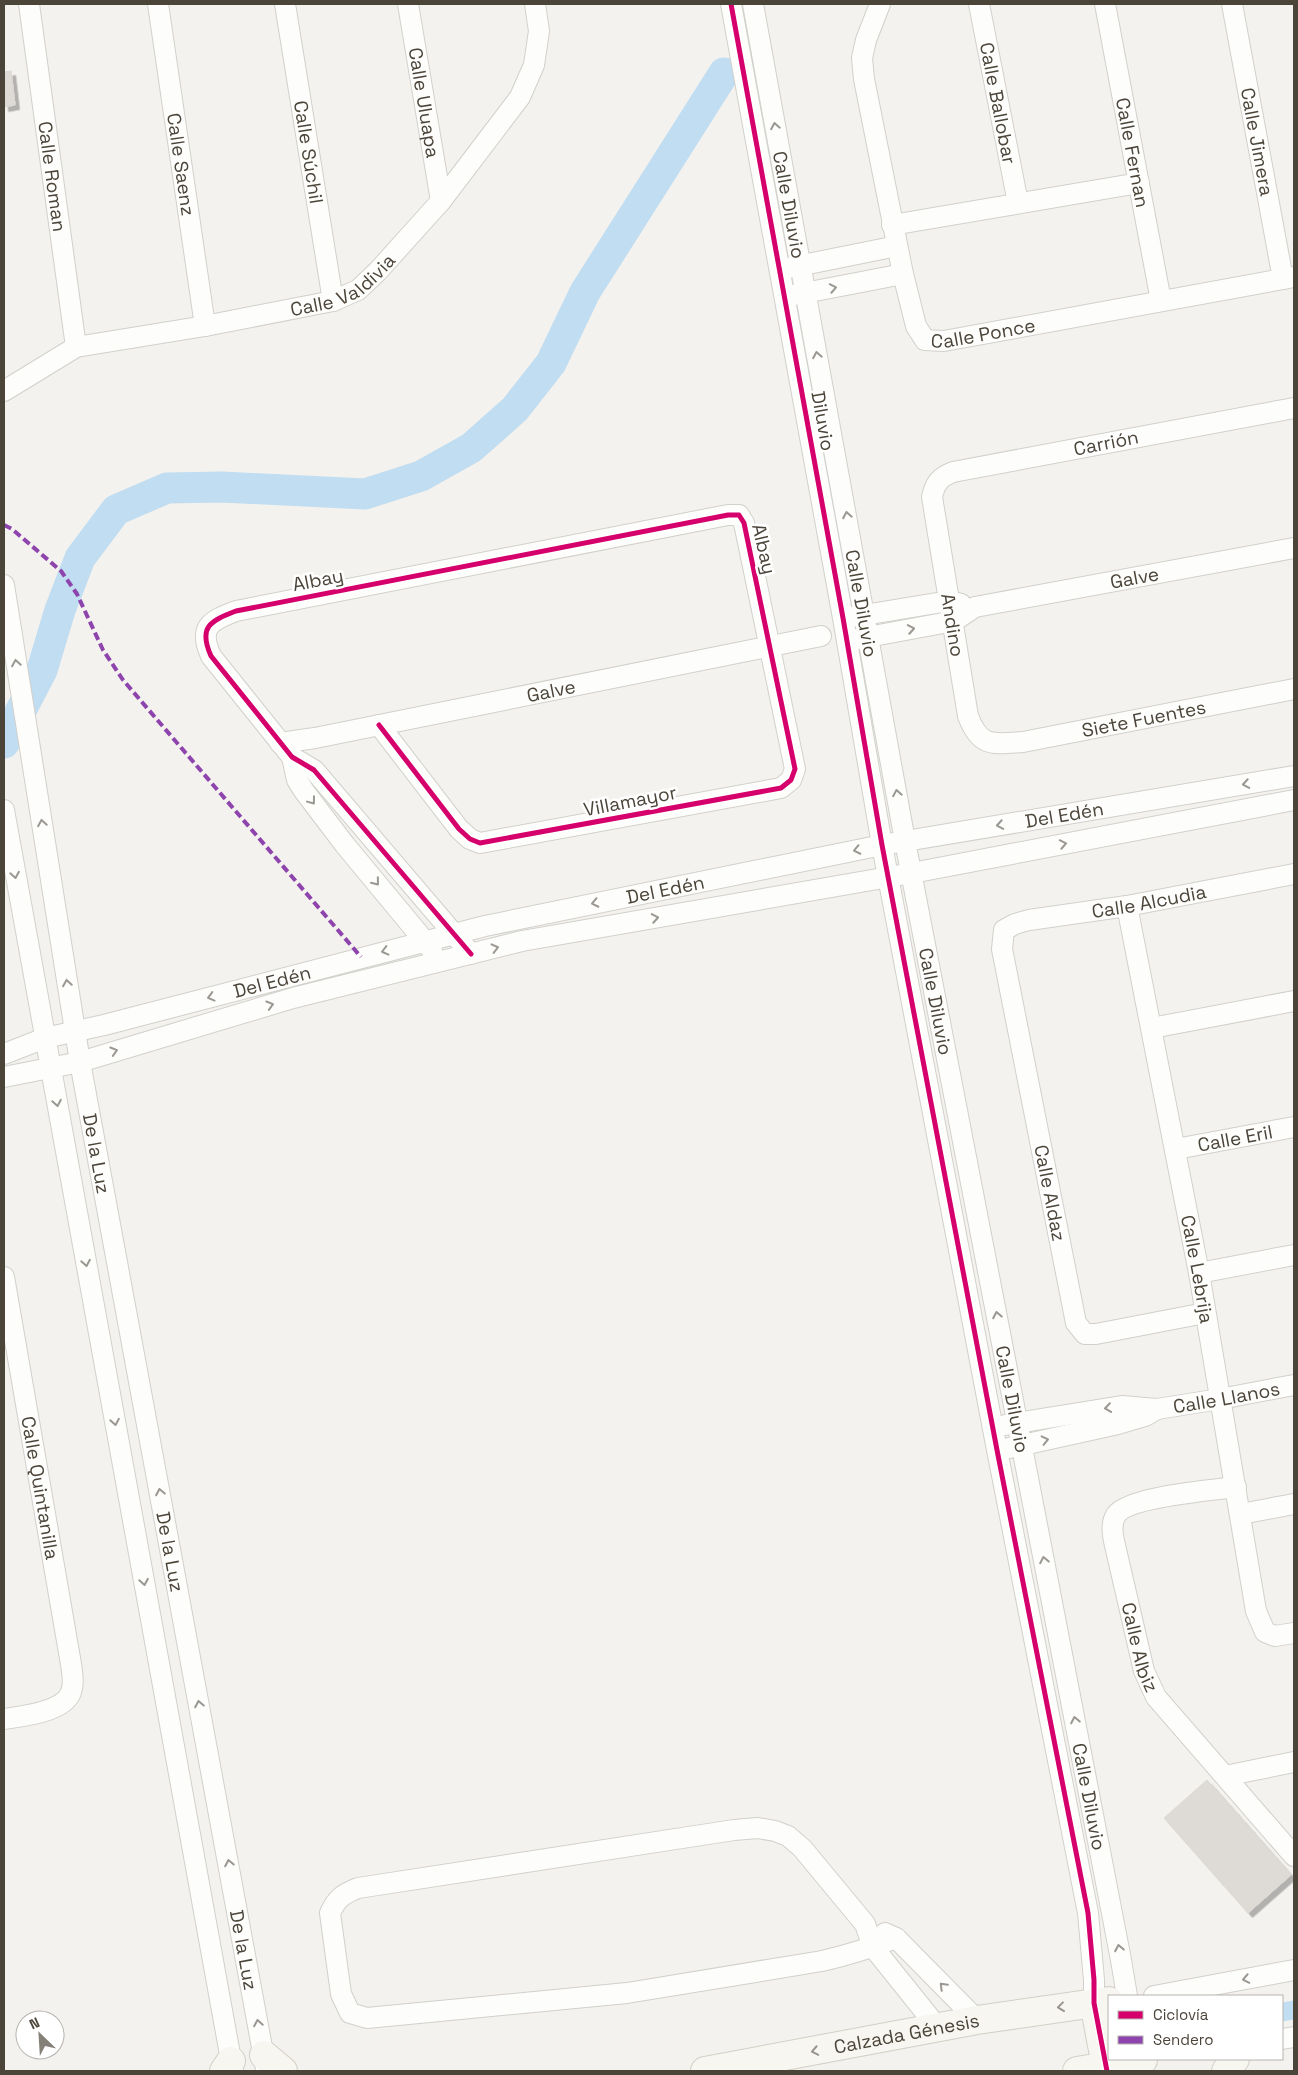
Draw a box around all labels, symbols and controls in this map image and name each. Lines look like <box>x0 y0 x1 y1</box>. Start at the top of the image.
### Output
street label: Calle Ballobar <box>974 40 1023 166</box>
street label: Calle Uluapa <box>403 45 446 160</box>
street label: Calle Jimera <box>1235 85 1280 198</box>
street label: Calle Fernan <box>1110 95 1156 209</box>
street label: Calle Súchil <box>288 99 330 206</box>
street label: Calle Saenz <box>162 111 201 217</box>
street label: Calle Roman <box>33 120 73 233</box>
one-way arrow <box>771 122 781 131</box>
street label: Calle Diluvio <box>767 149 811 260</box>
street label: Calle Valdivia <box>288 248 400 322</box>
one-way arrow <box>828 283 837 293</box>
street label: Calle Ponce <box>930 312 1037 353</box>
one-way arrow <box>812 351 823 359</box>
street label: Diluvio <box>805 389 841 453</box>
street label: Carrión <box>1071 424 1141 462</box>
one-way arrow <box>842 510 852 519</box>
street label: Albay <box>746 521 782 577</box>
street label: Calle Diluvio <box>840 547 884 659</box>
street label: Galve <box>1108 561 1161 594</box>
street label: Albay <box>290 563 346 597</box>
street label: Andino <box>936 591 971 658</box>
one-way arrow <box>907 624 916 635</box>
one-way arrow <box>11 658 22 666</box>
street label: Galve <box>524 673 578 708</box>
street label: Siete Fuentes <box>1080 694 1208 743</box>
one-way arrow <box>1242 778 1251 788</box>
street label: Villamayor <box>581 780 679 822</box>
one-way arrow <box>892 789 902 798</box>
one-way arrow <box>306 795 314 804</box>
street label: Del Edén <box>1023 796 1105 833</box>
one-way arrow <box>37 819 47 827</box>
one-way arrow <box>995 820 1004 830</box>
one-way arrow <box>1059 839 1067 850</box>
one-way arrow <box>853 844 861 855</box>
street label: Del Edén <box>624 869 707 909</box>
one-way arrow <box>10 871 20 880</box>
one-way arrow <box>370 876 379 885</box>
street label: Calle Alcudia <box>1090 879 1208 923</box>
one-way arrow <box>591 898 599 908</box>
one-way arrow <box>651 913 659 923</box>
one-way arrow <box>491 943 500 954</box>
one-way arrow <box>381 945 390 956</box>
street label: Calle Diluvio <box>913 946 959 1057</box>
street label: Del Edén <box>230 959 313 1003</box>
one-way arrow <box>63 979 73 988</box>
one-way arrow <box>207 991 216 1002</box>
one-way arrow <box>265 1000 274 1010</box>
one-way arrow <box>110 1047 118 1057</box>
one-way arrow <box>51 1098 61 1107</box>
street label: De la Luz <box>77 1111 117 1196</box>
street label: Calle Eril <box>1195 1119 1275 1157</box>
street label: Calle Aldaz <box>1028 1143 1072 1243</box>
street label: Calle Lebrija <box>1175 1213 1220 1325</box>
one-way arrow <box>80 1258 90 1267</box>
one-way arrow <box>992 1310 1003 1319</box>
street label: Calle Diluvio <box>990 1343 1035 1455</box>
street label: Calle Llanos <box>1171 1375 1282 1419</box>
one-way arrow <box>1104 1402 1113 1412</box>
street label: Calle Quintanilla <box>16 1414 65 1562</box>
one-way arrow <box>109 1418 119 1427</box>
one-way arrow <box>1040 1435 1049 1446</box>
one-way arrow <box>155 1488 166 1497</box>
street label: De la Luz <box>151 1510 190 1594</box>
one-way arrow <box>1040 1556 1050 1565</box>
one-way arrow <box>138 1578 148 1587</box>
street label: Calle Albiz <box>1116 1600 1164 1696</box>
one-way arrow <box>195 1699 205 1708</box>
one-way arrow <box>1070 1715 1081 1724</box>
street label: Calle Diluvio <box>1067 1741 1112 1852</box>
one-way arrow <box>224 1859 234 1868</box>
street label: De la Luz <box>224 1908 264 1992</box>
one-way arrow <box>1114 1944 1125 1953</box>
one-way arrow <box>1242 1973 1251 1984</box>
one-way arrow <box>940 1982 949 1991</box>
legend <box>1108 1995 1283 2060</box>
one-way arrow <box>1057 2001 1065 2012</box>
text: Ciclovía <box>1153 2005 1209 2024</box>
street label: Calzada Génesis <box>832 2007 981 2059</box>
north arrow <box>15 2010 65 2060</box>
text: N <box>26 2013 43 2033</box>
one-way arrow <box>254 2019 264 2028</box>
text: Sendero <box>1153 2030 1213 2049</box>
one-way arrow <box>810 2045 819 2055</box>

